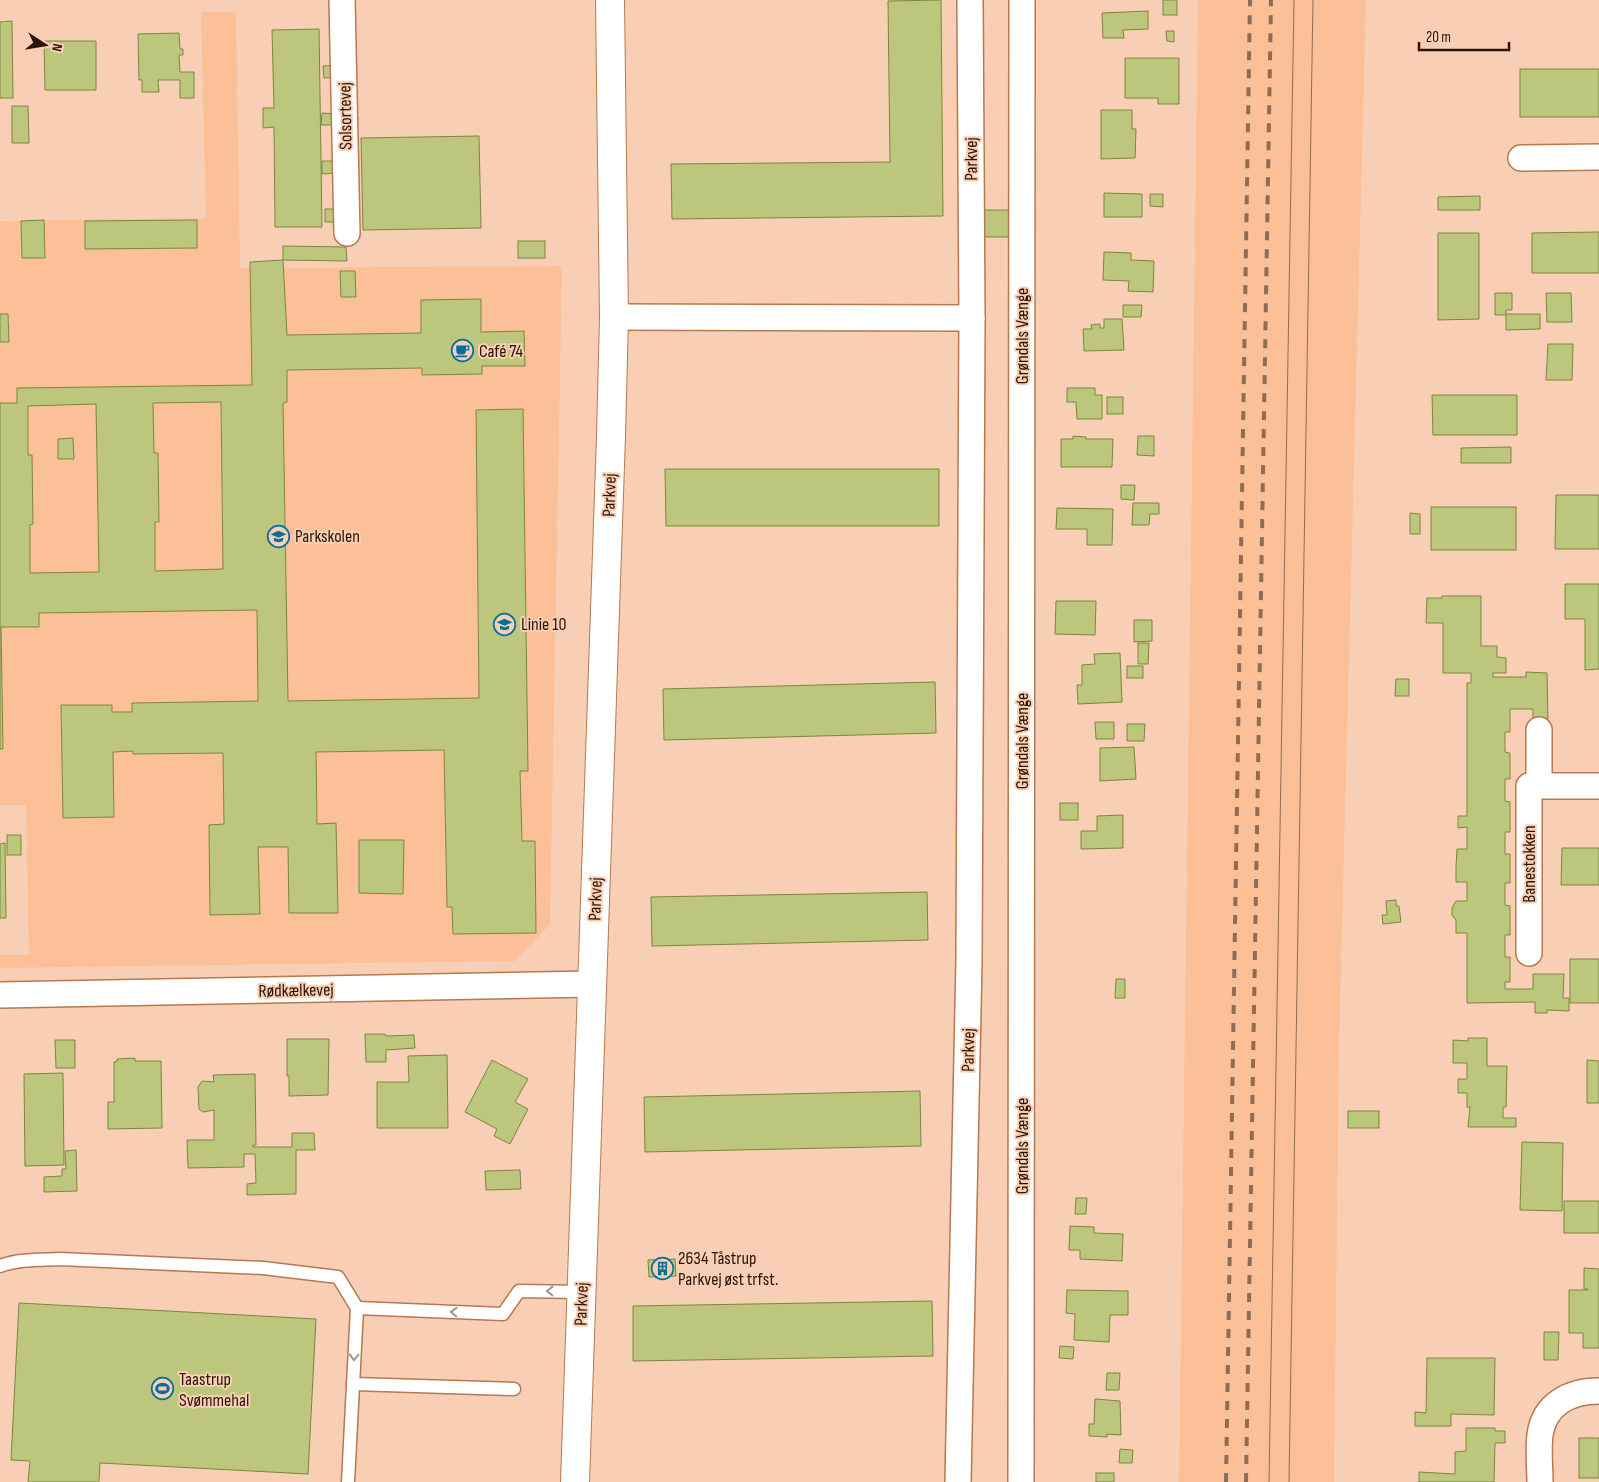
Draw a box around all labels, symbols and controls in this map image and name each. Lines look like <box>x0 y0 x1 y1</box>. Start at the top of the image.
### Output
north arrow <box>20 20 70 70</box>
scale bar <box>1419 20 1509 52</box>
text: 20 m <box>1426 28 1451 47</box>
text: N <box>48 42 66 53</box>
street label: Solsortevej <box>334 82 357 150</box>
street label: Parkvej <box>961 137 982 181</box>
street label: Grøndals Vænge <box>1012 288 1033 384</box>
cafe icon: Café 74 <box>451 339 475 363</box>
place label: Café 74 <box>479 341 524 362</box>
street label: Parkvej <box>598 473 621 517</box>
school or university icon: Parkskolen <box>267 524 291 548</box>
place label: Parkskolen <box>295 526 360 547</box>
school or university icon: Linie 10 <box>493 612 517 636</box>
place label: Linie 10 <box>521 614 567 635</box>
street label: Grøndals Vænge <box>1012 693 1033 789</box>
street label: Banestokken <box>1519 825 1540 903</box>
street label: Parkvej <box>584 877 607 921</box>
street label: Rødkælkevej <box>258 979 334 1002</box>
street label: Parkvej <box>958 1028 979 1072</box>
street label: Grøndals Vænge <box>1012 1098 1033 1194</box>
place label: 2634 Tåstrup Parkvej øst trfst. <box>678 1248 778 1290</box>
building icon: 2634 Tåstrup Parkvej øst trfst. <box>650 1256 674 1280</box>
street label: Parkvej <box>570 1282 593 1326</box>
one-way arrow <box>546 1286 554 1296</box>
one-way arrow <box>450 1307 458 1317</box>
one-way arrow <box>349 1353 360 1361</box>
place label: Taastrup Svømmehal <box>179 1369 249 1411</box>
sports icon: Taastrup Svømmehal <box>151 1377 175 1401</box>

